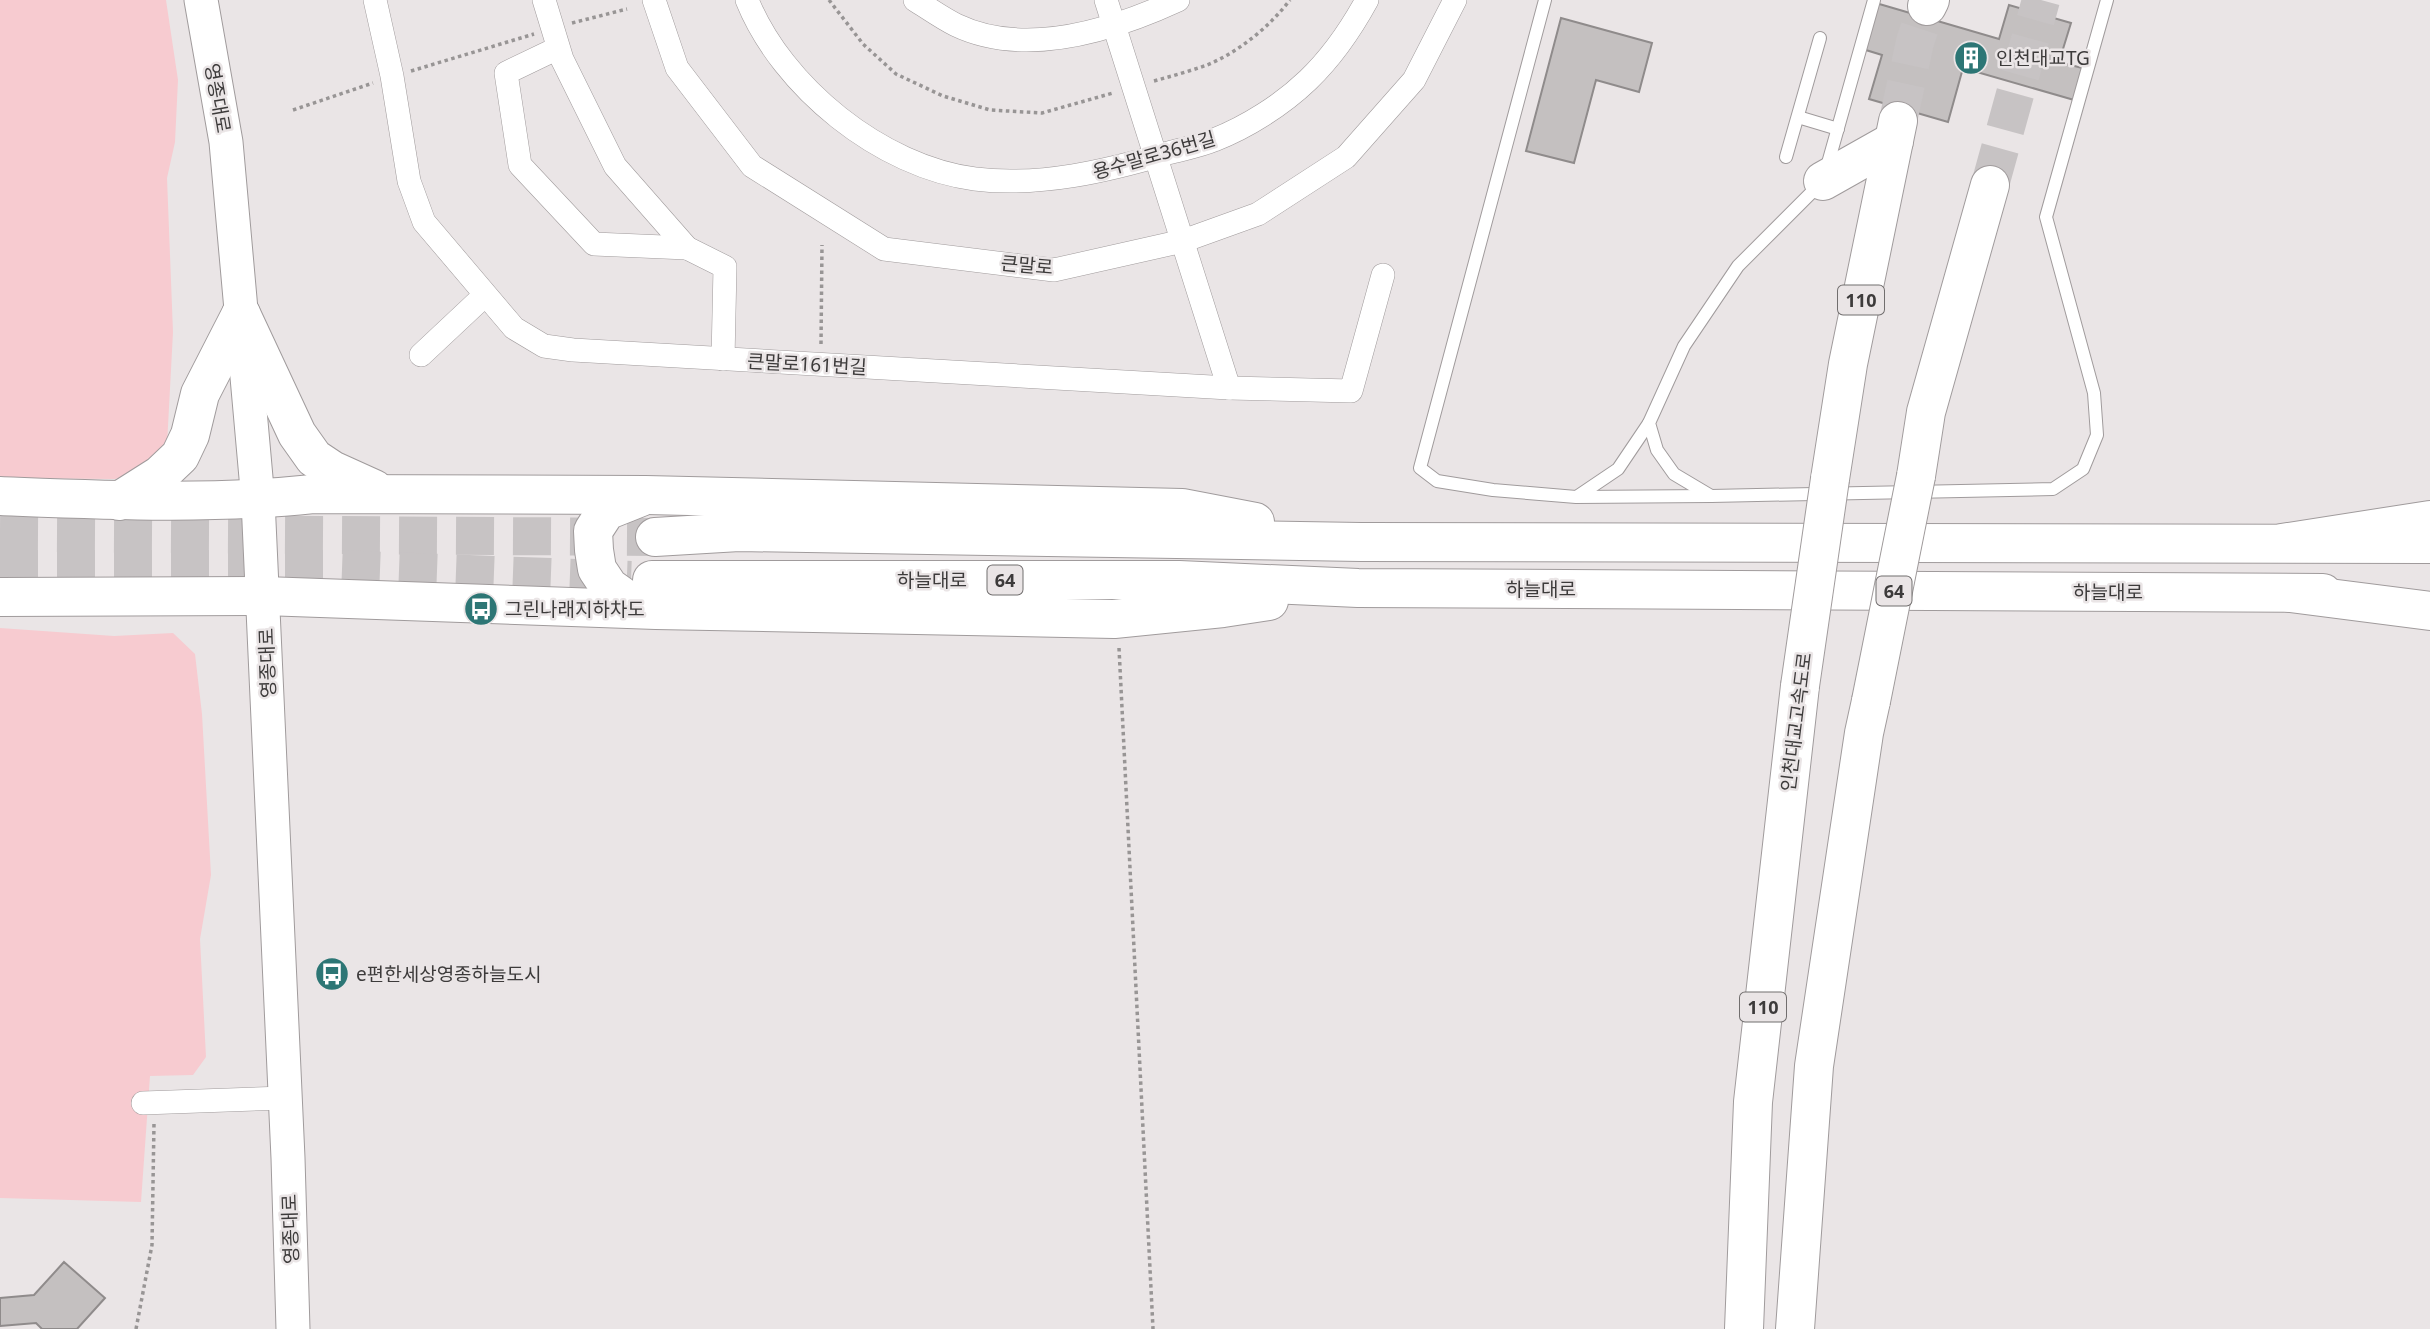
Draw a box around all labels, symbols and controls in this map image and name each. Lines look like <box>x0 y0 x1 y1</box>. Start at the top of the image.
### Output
building icon: 인천대교TG <box>1952 39 1990 77</box>
place label: 인천대교TG <box>1996 45 2090 71</box>
street label: 영종대로 <box>199 61 237 135</box>
street label: 용수말로36번길 <box>1090 125 1218 185</box>
street label: 큰말로 <box>1000 250 1054 280</box>
road number: 110 <box>1838 286 1884 314</box>
street label: 큰말로161번길 <box>746 348 868 380</box>
road number: 64 <box>988 566 1023 594</box>
street label: 하늘대로 <box>897 567 967 593</box>
street label: 하늘대로 <box>1506 576 1576 602</box>
road number: 64 <box>1876 576 1912 606</box>
street label: 하늘대로 <box>2073 579 2143 605</box>
bus stop icon: 그린나래지하차도 <box>462 590 500 628</box>
place label: 그린나래지하차도 <box>505 596 645 622</box>
street label: 영종대로 <box>253 628 281 698</box>
street label: 인천대교고속도로 <box>1775 651 1817 793</box>
bus stop icon: e편한세상영종하늘도시 <box>313 955 351 993</box>
place label: e편한세상영종하늘도시 <box>356 961 542 987</box>
road number: 110 <box>1740 992 1786 1022</box>
street label: 영종대로 <box>276 1194 304 1264</box>

